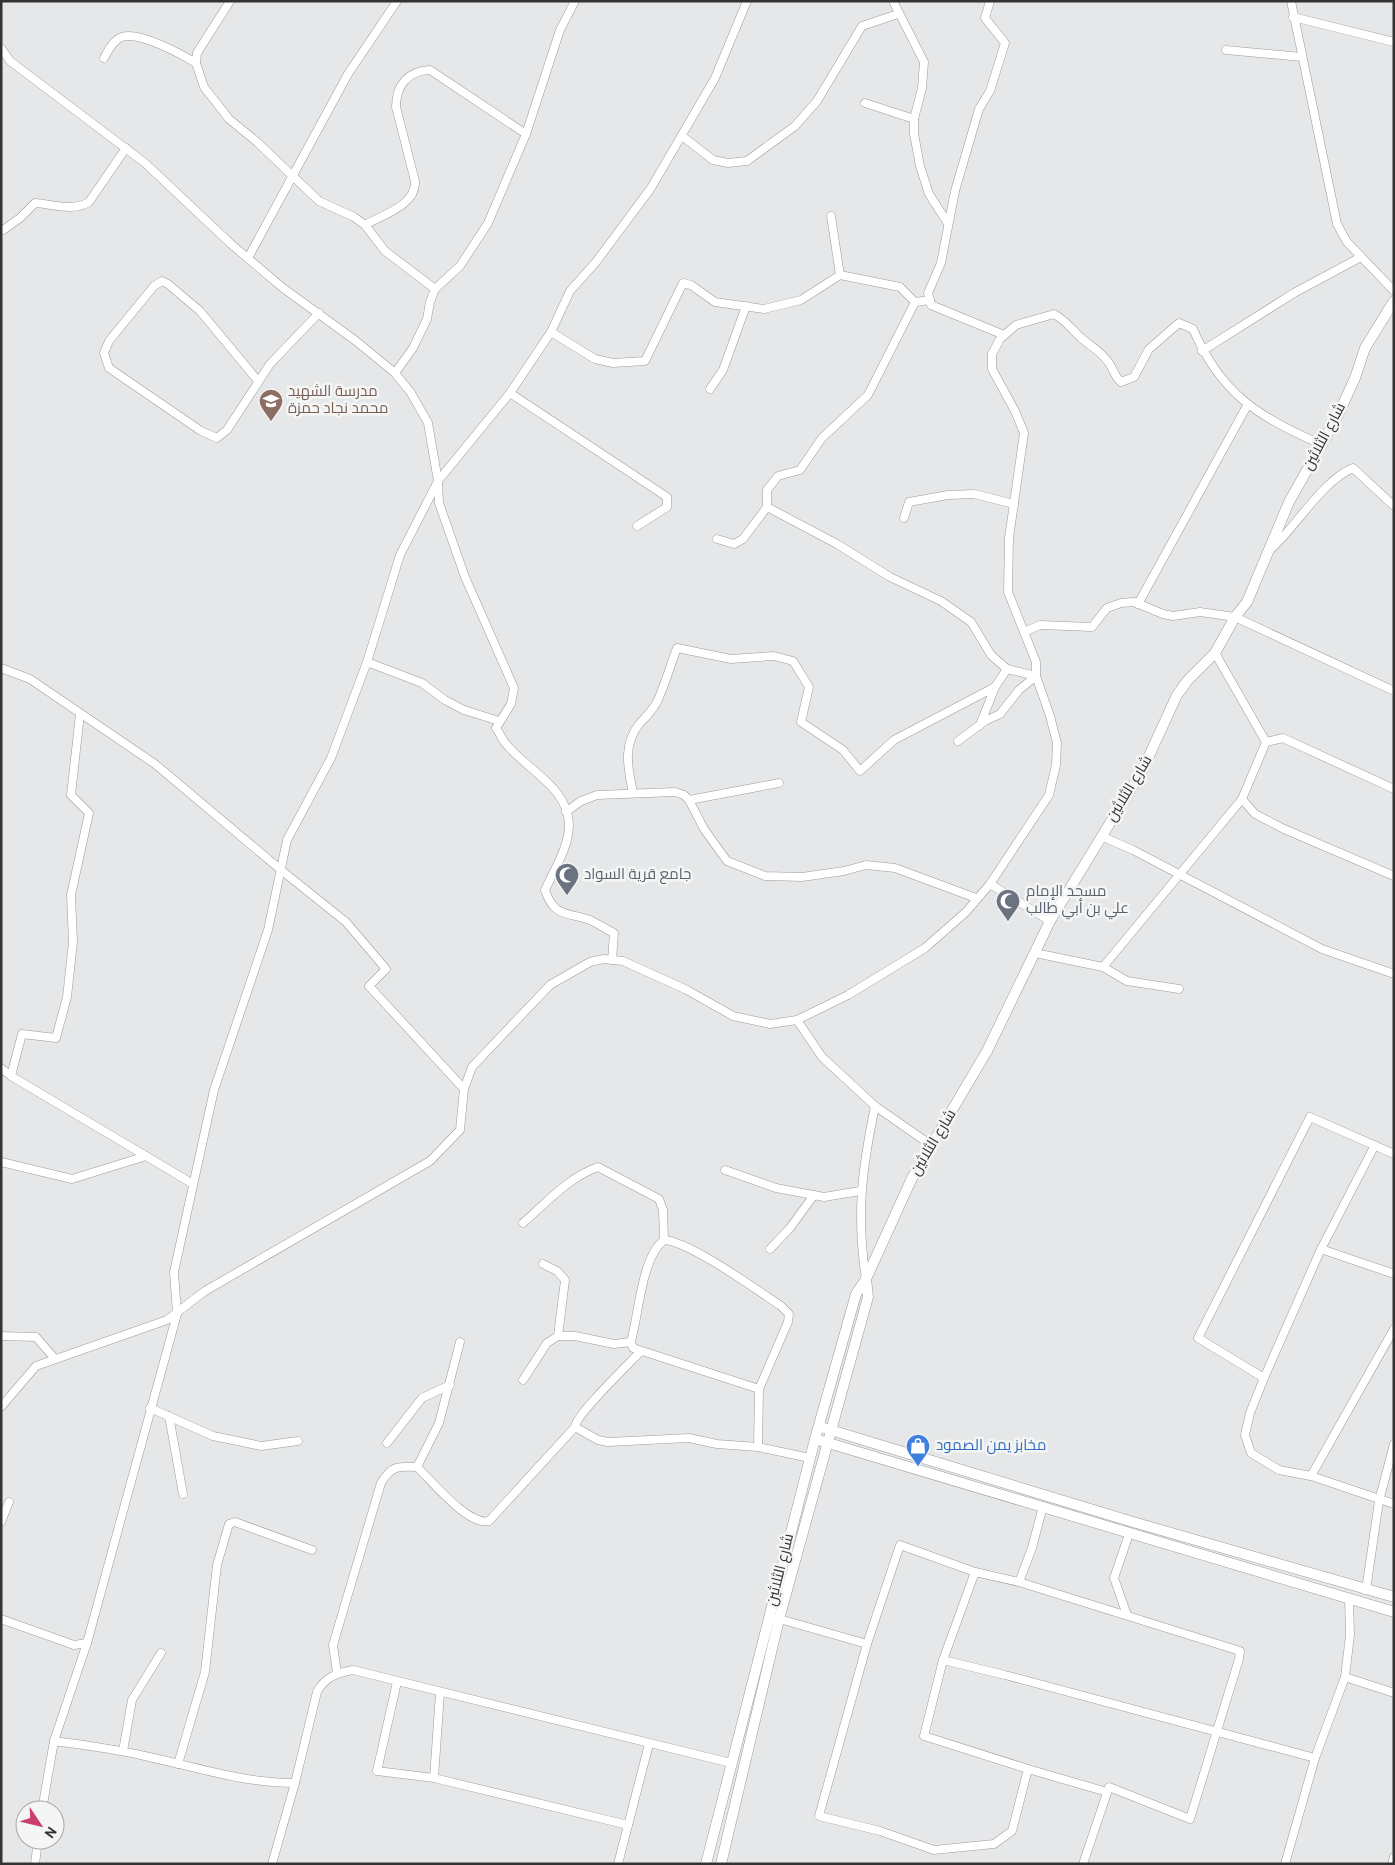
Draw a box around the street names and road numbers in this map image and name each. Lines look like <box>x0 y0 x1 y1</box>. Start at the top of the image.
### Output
street label: شارع الثلاثين <box>1299 400 1351 474</box>
street label: شارع الثلاثين <box>1103 752 1157 826</box>
street label: شارع الثلاثين <box>907 1106 961 1180</box>
street label: شارع الثلاثين <box>763 1532 799 1608</box>

